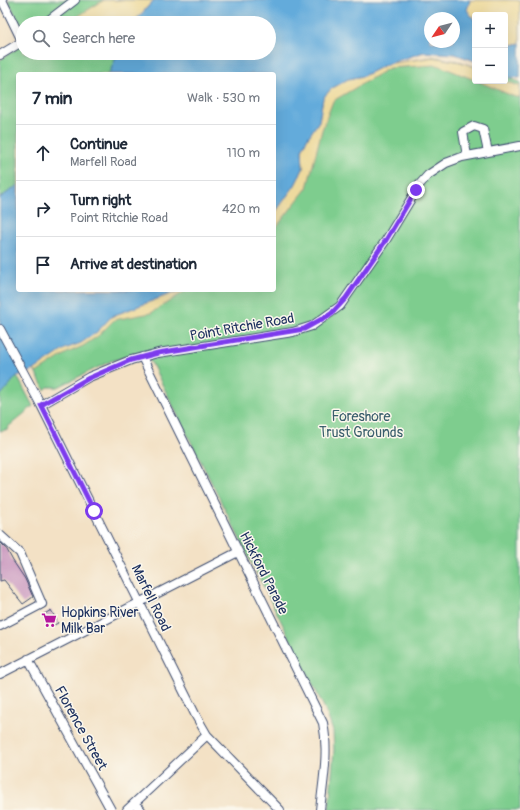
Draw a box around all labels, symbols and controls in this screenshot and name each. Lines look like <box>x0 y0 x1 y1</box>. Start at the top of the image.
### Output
north arrow <box>424 12 460 48</box>
map controls <box>472 12 508 84</box>
button: + <box>472 12 508 48</box>
search box <box>16 16 276 60</box>
icon: search <box>30 27 52 49</box>
text: Search here <box>62 29 135 48</box>
button: − <box>472 48 508 84</box>
text: 7 min <box>32 88 72 109</box>
text: Walk · 530 m <box>187 90 260 106</box>
text: Continue <box>70 135 128 154</box>
icon: ahead <box>32 142 54 164</box>
text: 110 m <box>227 145 260 161</box>
text: Marfell Road <box>70 154 137 170</box>
route end <box>407 181 425 199</box>
text: Turn right <box>70 191 131 210</box>
icon: right <box>32 198 54 220</box>
text: 420 m <box>222 201 260 217</box>
text: Point Ritchie Road <box>70 210 168 226</box>
icon: arrive <box>32 254 54 276</box>
text: Arrive at destination <box>70 255 197 274</box>
street label: Point Ritchie Road <box>189 309 296 345</box>
park label: Foreshore Trust Grounds <box>319 408 404 441</box>
route start <box>85 502 103 520</box>
street label: Hickford Parade <box>236 529 292 617</box>
street label: Marfell Road <box>128 562 174 634</box>
place label: Hopkins River Milk Bar <box>61 604 138 637</box>
supermarket icon: Hopkins River Milk Bar <box>40 611 58 629</box>
street label: Florence Street <box>51 683 111 773</box>

